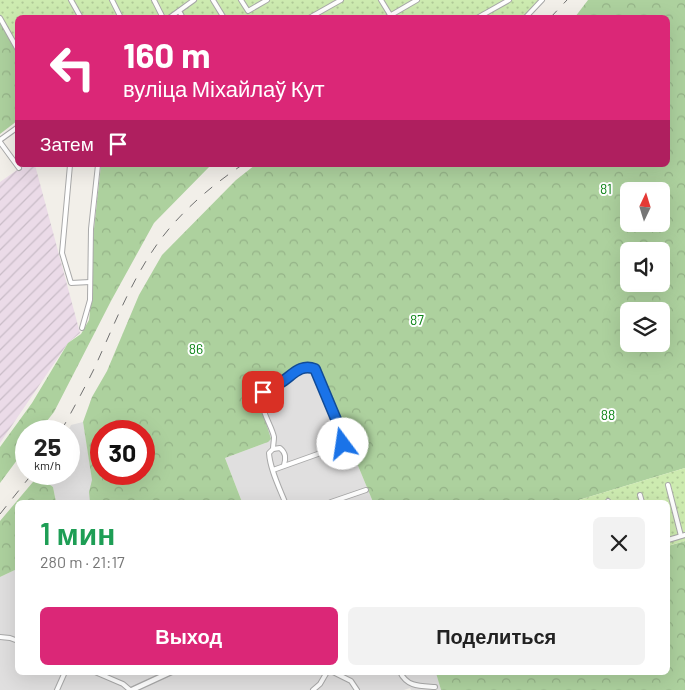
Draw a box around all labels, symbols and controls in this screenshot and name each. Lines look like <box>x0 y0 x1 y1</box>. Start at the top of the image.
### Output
text: 160 m <box>123 33 210 75</box>
icon: left <box>40 35 105 100</box>
text: вуліца Міхайлаў Кут <box>123 75 325 101</box>
icon: arrive <box>104 130 132 158</box>
text: Затем <box>40 132 94 155</box>
park label: 81 <box>600 180 612 197</box>
north arrow <box>620 182 670 232</box>
map controls <box>620 182 670 352</box>
button: sound <box>620 242 670 292</box>
button: layers <box>620 302 670 352</box>
park label: 87 <box>410 311 424 328</box>
park label: 86 <box>189 340 203 357</box>
pin <box>242 371 284 413</box>
icon: arrive <box>249 378 277 406</box>
park label: 88 <box>601 406 615 423</box>
position arrow <box>316 417 368 469</box>
speed limit sign: 30 <box>90 420 155 485</box>
text: 25 <box>34 431 61 461</box>
text: km/h <box>34 458 61 472</box>
text: 1 мин <box>40 515 115 551</box>
button: close <box>593 517 645 569</box>
text: 280 m · 21:17 <box>40 552 125 571</box>
button: Выход <box>40 607 338 665</box>
button: Поделиться <box>348 607 645 665</box>

